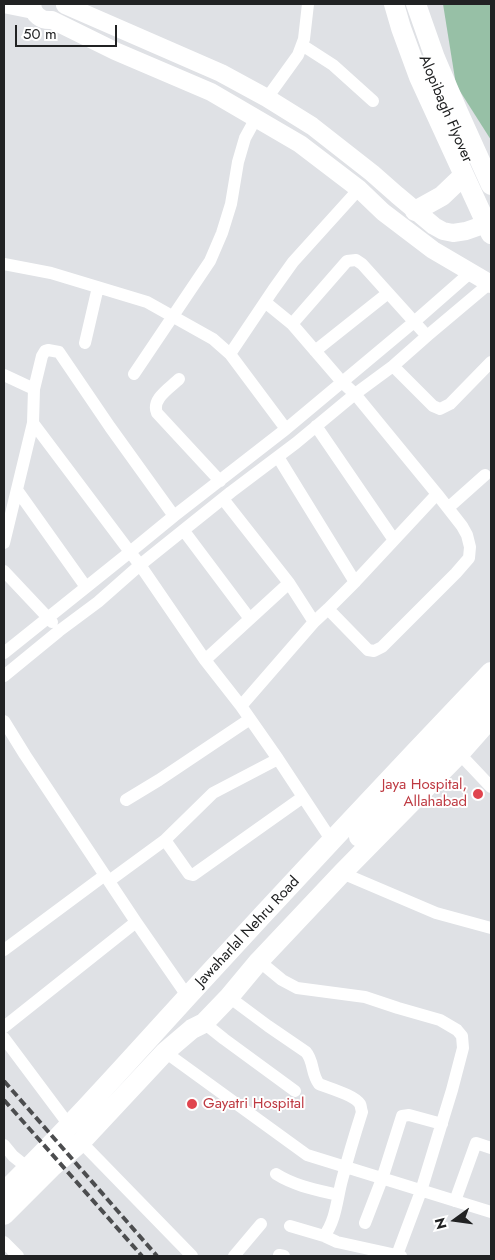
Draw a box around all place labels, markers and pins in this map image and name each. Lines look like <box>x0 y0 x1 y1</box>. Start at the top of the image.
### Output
place label: Jaya Hospital, Allahabad <box>382 776 467 811</box>
marker: Jaya Hospital, Allahabad <box>471 787 485 801</box>
place label: Gayatri Hospital <box>203 1095 304 1113</box>
marker: Gayatri Hospital <box>185 1097 199 1111</box>

